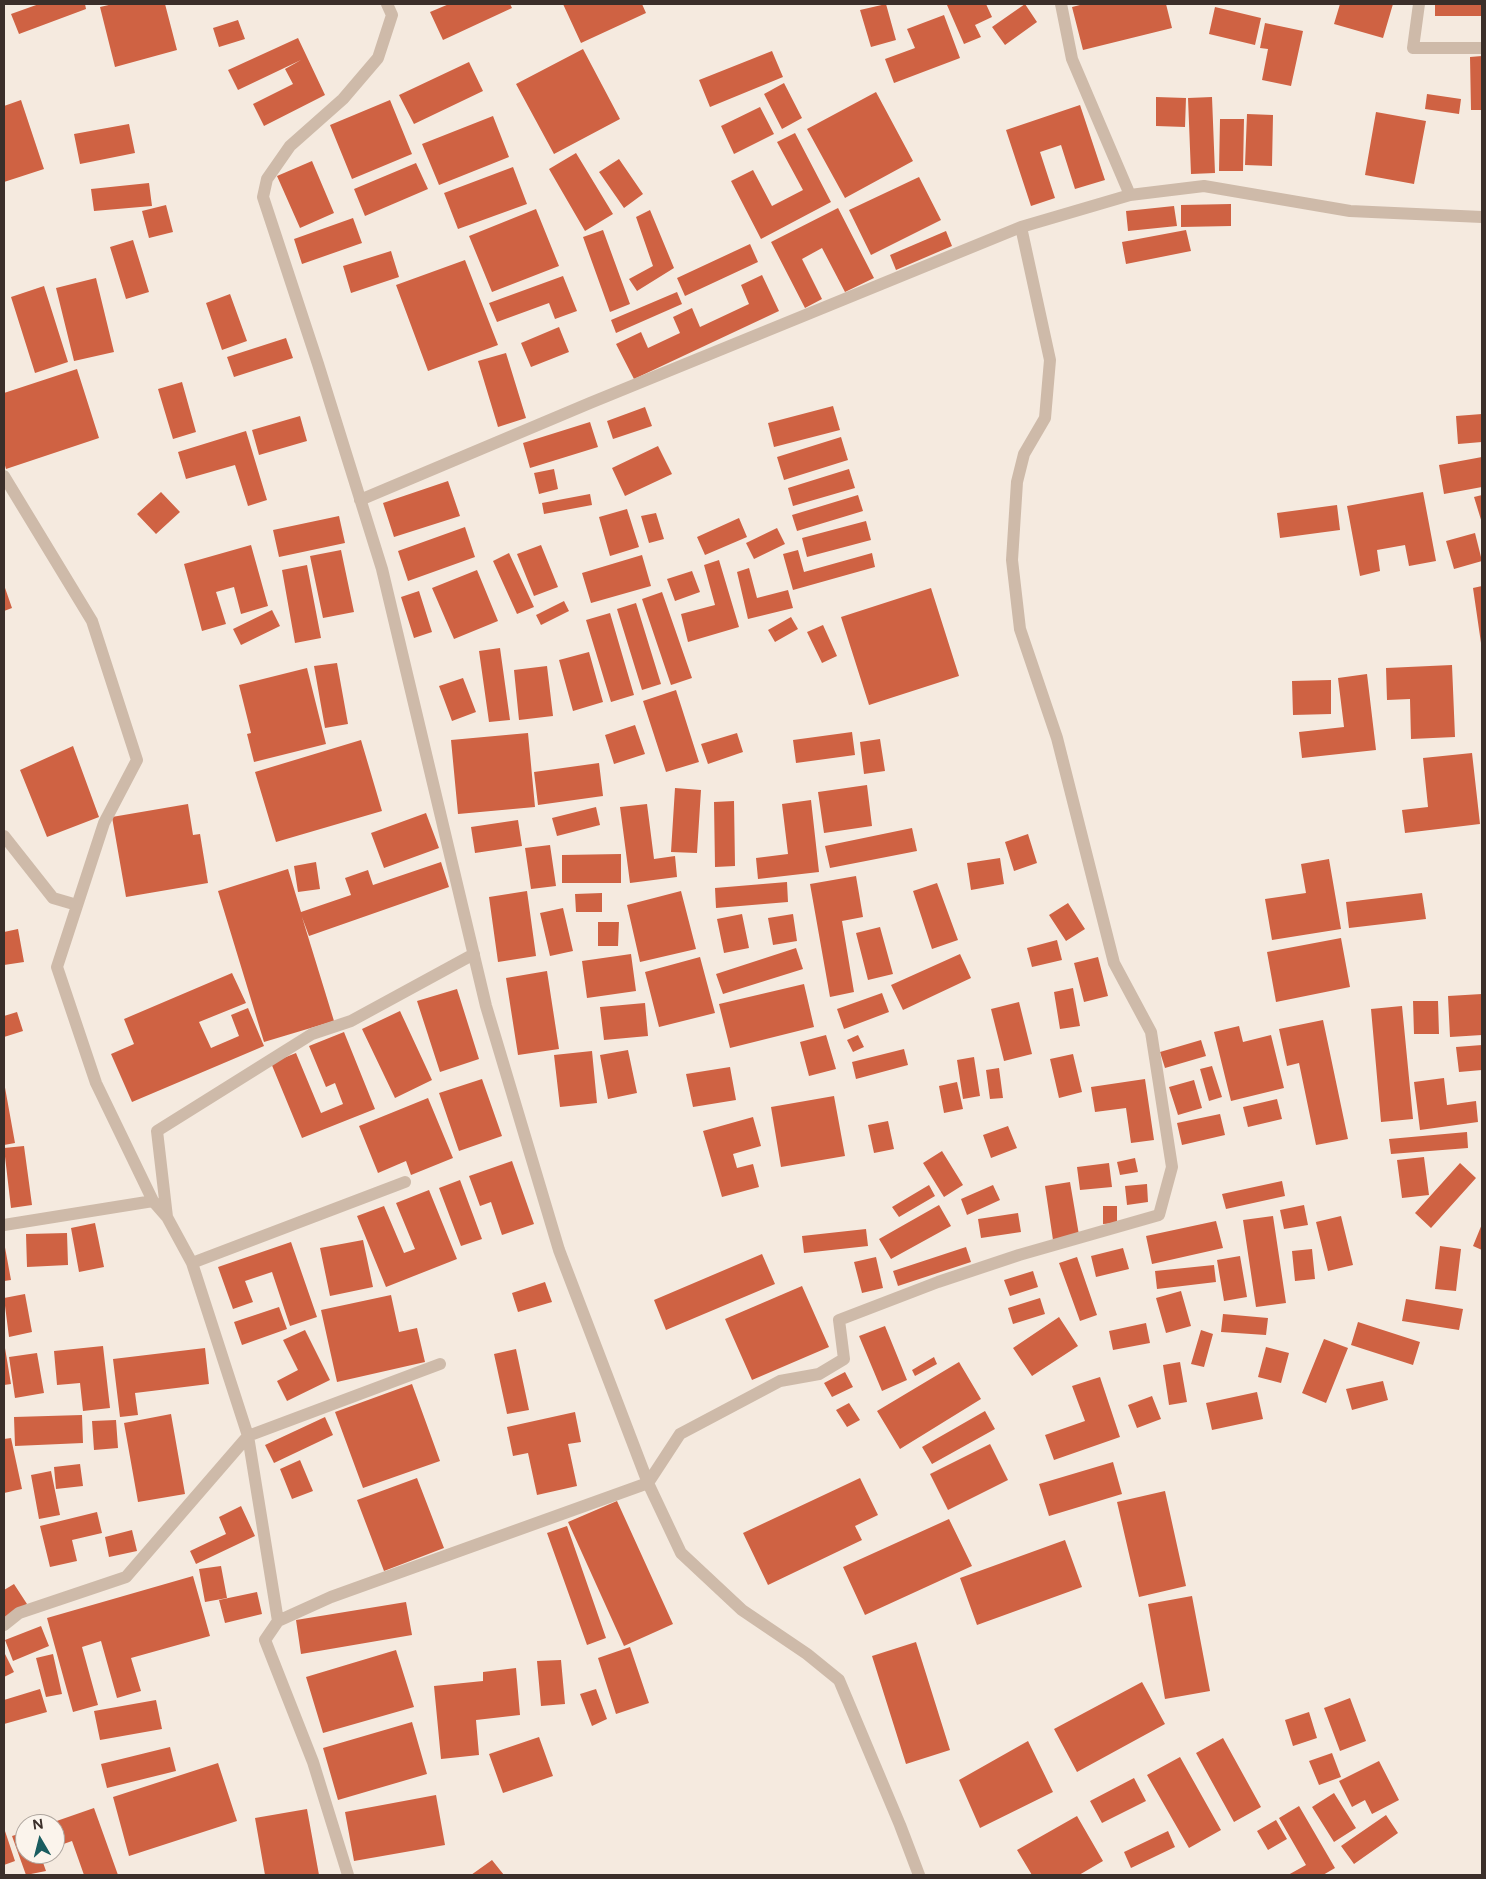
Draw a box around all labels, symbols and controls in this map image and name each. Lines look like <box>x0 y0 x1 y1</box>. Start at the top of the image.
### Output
north arrow <box>15 1814 65 1864</box>
text: N <box>31 1815 45 1834</box>

